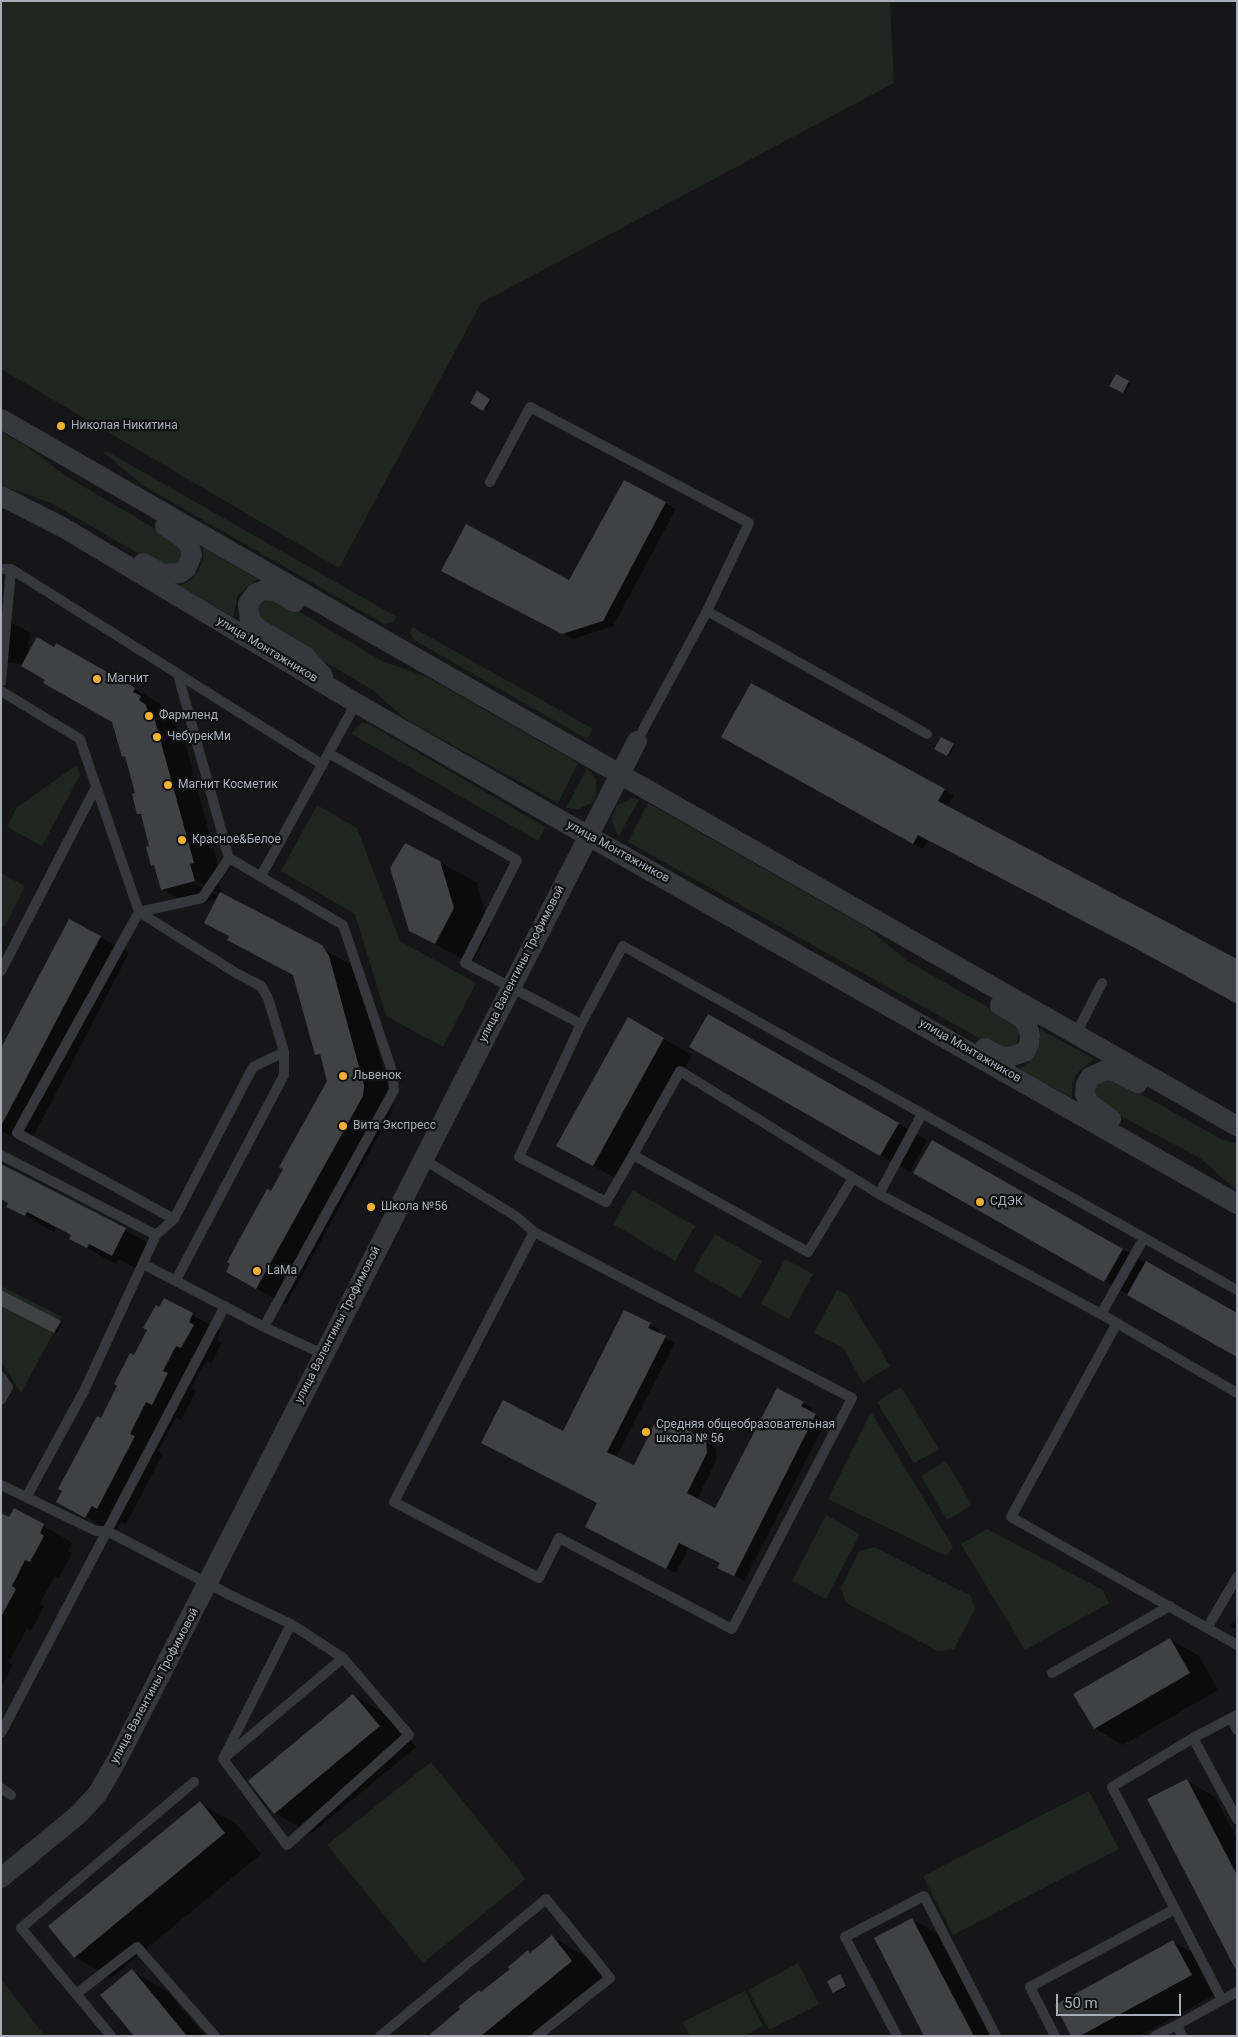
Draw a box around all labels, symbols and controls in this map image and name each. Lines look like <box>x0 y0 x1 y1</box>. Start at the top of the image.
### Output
place label: Николая Никитина <box>71 419 178 433</box>
marker: Николая Никитина <box>55 420 67 432</box>
street label: улица Монтажников <box>214 614 320 686</box>
place label: Магнит <box>107 672 149 686</box>
marker: Магнит <box>91 673 103 685</box>
place label: Фармленд <box>159 709 218 723</box>
marker: Фармленд <box>143 710 155 722</box>
place label: ЧебурекМи <box>167 730 231 744</box>
marker: ЧебурекМи <box>151 731 163 743</box>
place label: Магнит Косметик <box>178 778 278 792</box>
marker: Магнит Косметик <box>162 779 174 791</box>
street label: улица Монтажников <box>564 818 672 886</box>
place label: Красное&Белое <box>192 833 281 847</box>
marker: Красное&Белое <box>176 834 188 846</box>
street label: улица Валентины Трофимовой <box>476 883 568 1045</box>
street label: улица Монтажников <box>916 1016 1024 1086</box>
place label: Львенок <box>353 1069 401 1083</box>
marker: Львенок <box>337 1070 349 1082</box>
place label: Вита Экспресс <box>353 1119 436 1133</box>
marker: Вита Экспресс <box>337 1120 349 1132</box>
place label: СДЭК <box>990 1195 1023 1209</box>
marker: СДЭК <box>974 1196 986 1208</box>
place label: Школа №56 <box>381 1200 448 1214</box>
marker: Школа №56 <box>365 1201 377 1213</box>
street label: улица Валентины Трофимовой <box>292 1244 384 1406</box>
place label: LaMa <box>267 1264 297 1278</box>
marker: LaMa <box>251 1265 263 1277</box>
place label: Средняя общеобразовательная школа № 56 <box>656 1418 835 1446</box>
marker: Средняя общеобразовательная школа № 56 <box>640 1426 652 1438</box>
street label: улица Валентины Трофимовой <box>108 1606 202 1766</box>
scale bar <box>1058 1984 1183 2016</box>
text: 50 m <box>1064 1994 1098 2012</box>

